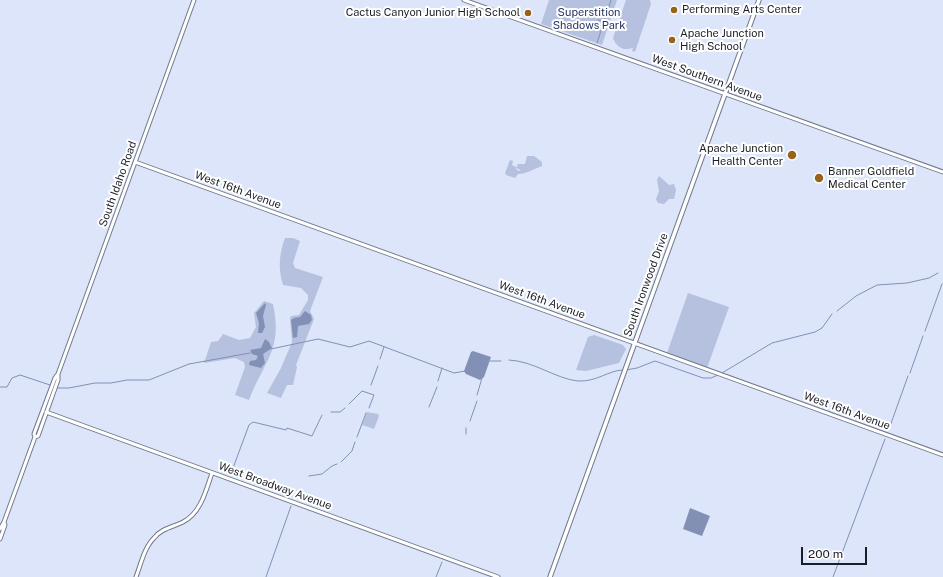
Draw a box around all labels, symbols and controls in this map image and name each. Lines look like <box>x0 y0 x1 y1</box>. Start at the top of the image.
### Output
place label: Performing Arts Center <box>682 3 802 17</box>
marker: Performing Arts Center <box>669 5 679 15</box>
place label: Cactus Canyon Junior High School <box>346 6 520 20</box>
park label: Superstition Shadows Park <box>553 6 625 32</box>
marker: Cactus Canyon Junior High School <box>523 8 533 18</box>
place label: Apache Junction High School <box>680 27 764 53</box>
marker: Apache Junction High School <box>667 35 677 45</box>
street label: West Southern Avenue <box>650 52 764 104</box>
street label: South Idaho Road <box>96 139 140 229</box>
place label: Apache Junction Health Center <box>699 142 783 168</box>
marker: Apache Junction Health Center <box>786 149 798 161</box>
place label: Banner Goldfield Medical Center <box>828 165 914 191</box>
street label: West 16th Avenue <box>193 168 283 212</box>
marker: Banner Goldfield Medical Center <box>813 172 825 184</box>
street label: South Ironwood Drive <box>621 231 671 339</box>
street label: West 16th Avenue <box>497 278 587 322</box>
street label: West 16th Avenue <box>802 389 892 433</box>
street label: West Broadway Avenue <box>217 459 333 513</box>
scale bar <box>803 539 869 565</box>
text: 200 m <box>808 547 843 561</box>

